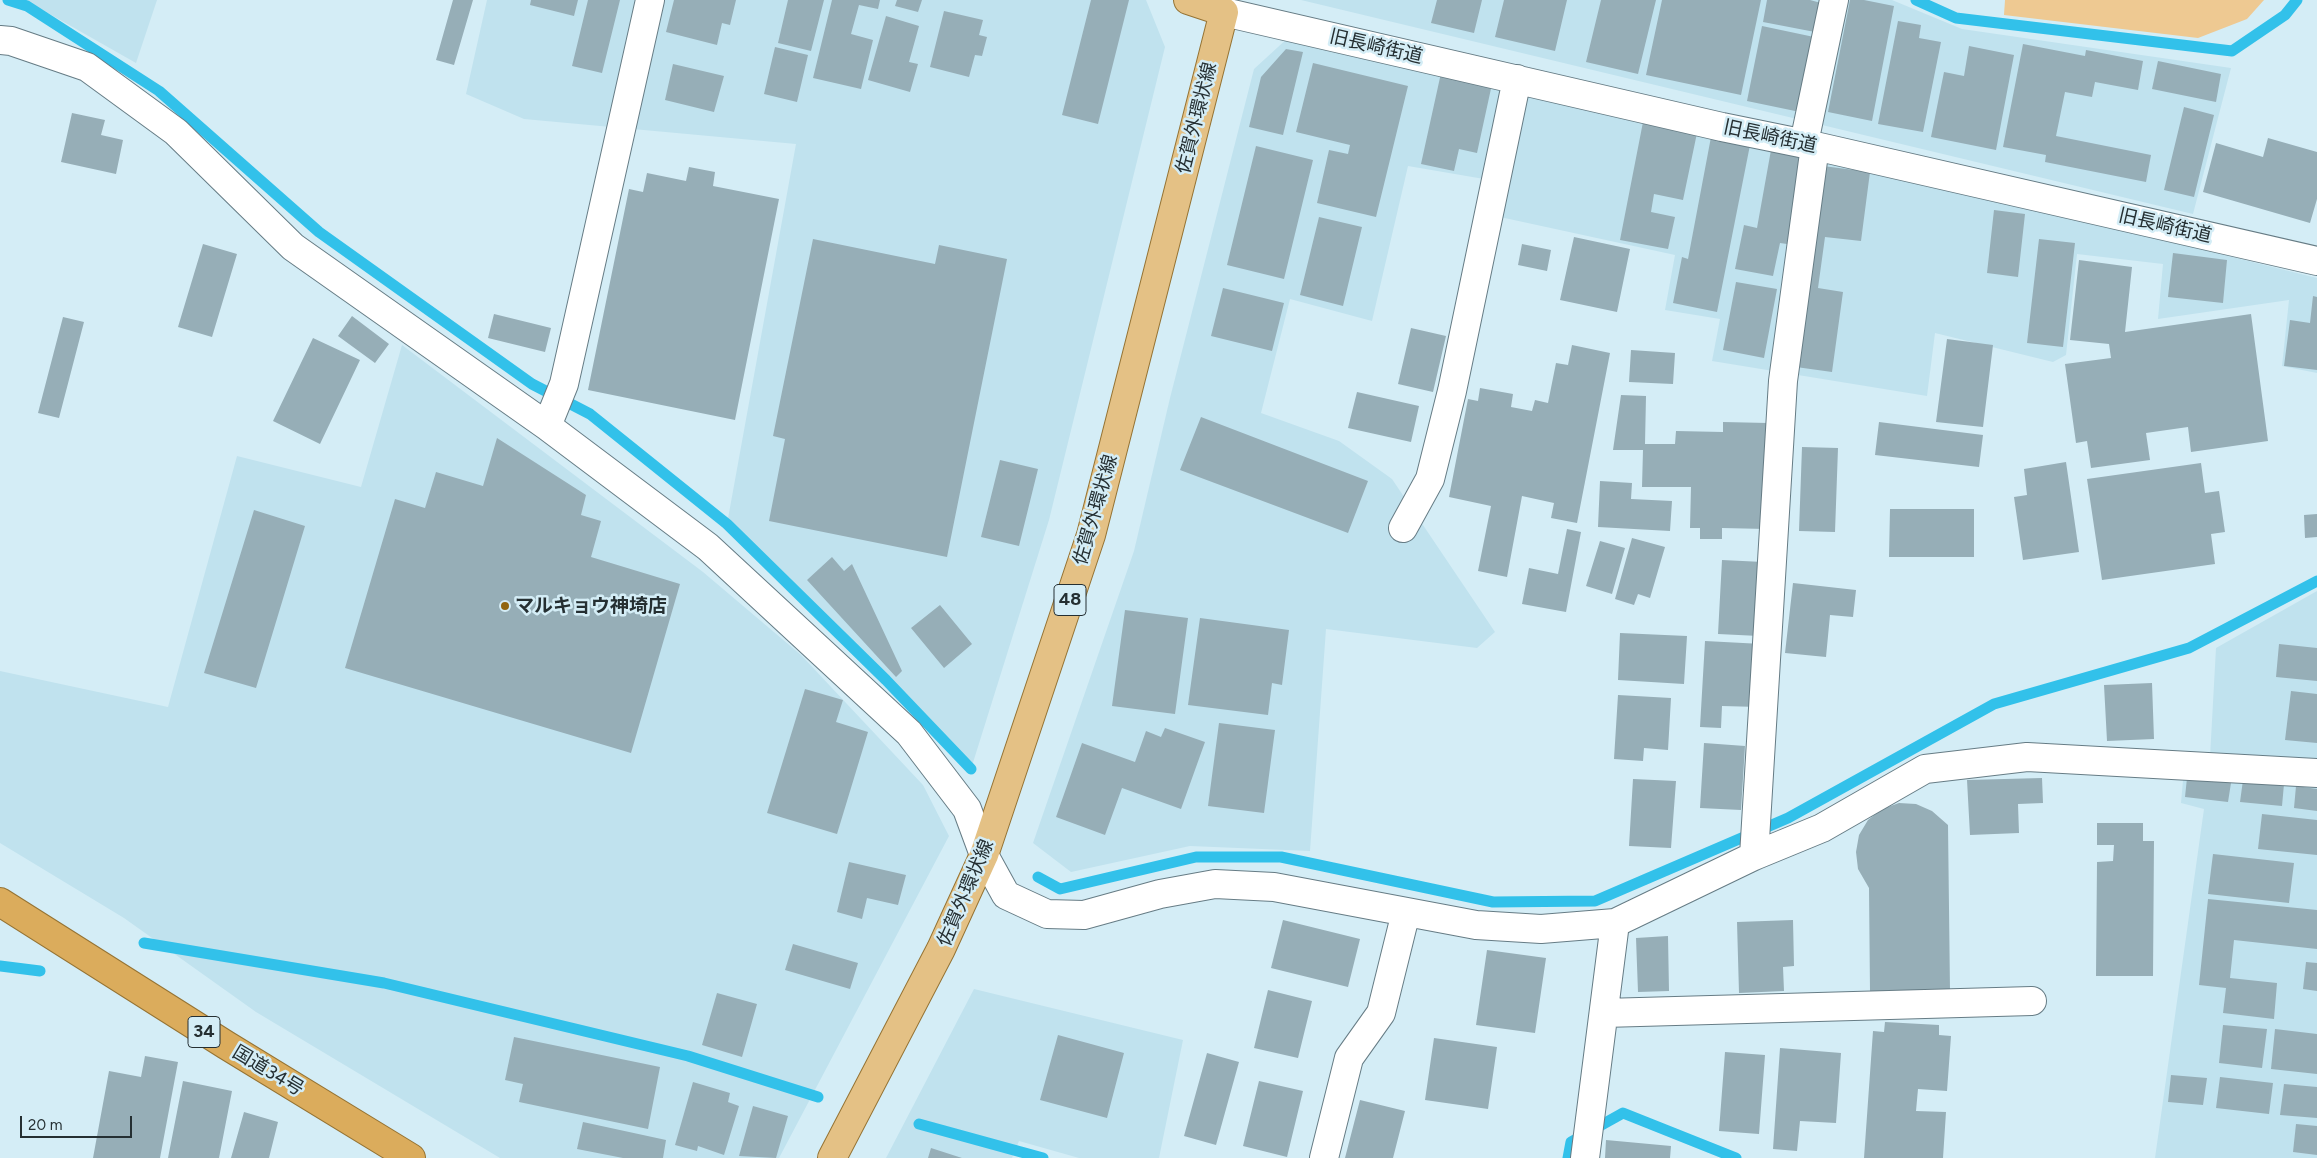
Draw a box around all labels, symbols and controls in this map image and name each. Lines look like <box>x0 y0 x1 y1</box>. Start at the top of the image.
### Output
street label: 旧長崎街道 <box>1327 25 1425 69</box>
street label: 佐賀外環状線 <box>1172 60 1222 176</box>
street label: 旧長崎街道 <box>1721 116 1819 158</box>
street label: 旧長崎街道 <box>2116 204 2214 248</box>
street label: 佐賀外環状線 <box>1069 452 1123 568</box>
road number: 48 <box>1054 584 1086 616</box>
place label: マルキョウ神埼店 <box>515 595 667 617</box>
marker: マルキョウ神埼店 <box>499 600 511 612</box>
street label: 佐賀外環状線 <box>933 836 999 950</box>
road number: 34 <box>188 1016 220 1048</box>
street label: 国道34号 <box>228 1041 308 1101</box>
scale bar <box>22 1106 135 1138</box>
text: 20 m <box>28 1116 62 1134</box>

